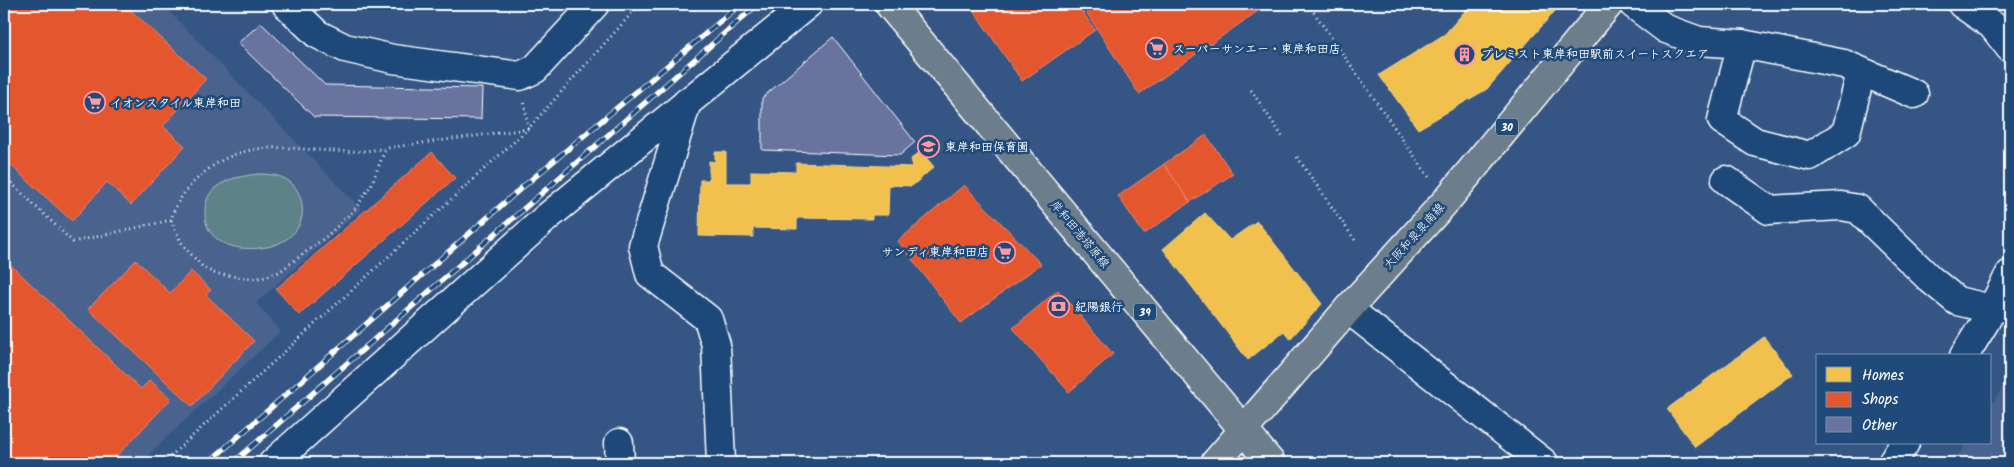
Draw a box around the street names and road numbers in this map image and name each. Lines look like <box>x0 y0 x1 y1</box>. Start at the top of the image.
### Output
road number: 30 <box>1496 118 1518 136</box>
street label: 岸和田港塔原線 <box>1045 196 1114 273</box>
street label: 大阪和泉泉南線 <box>1379 199 1450 274</box>
road number: 39 <box>1134 304 1156 320</box>

